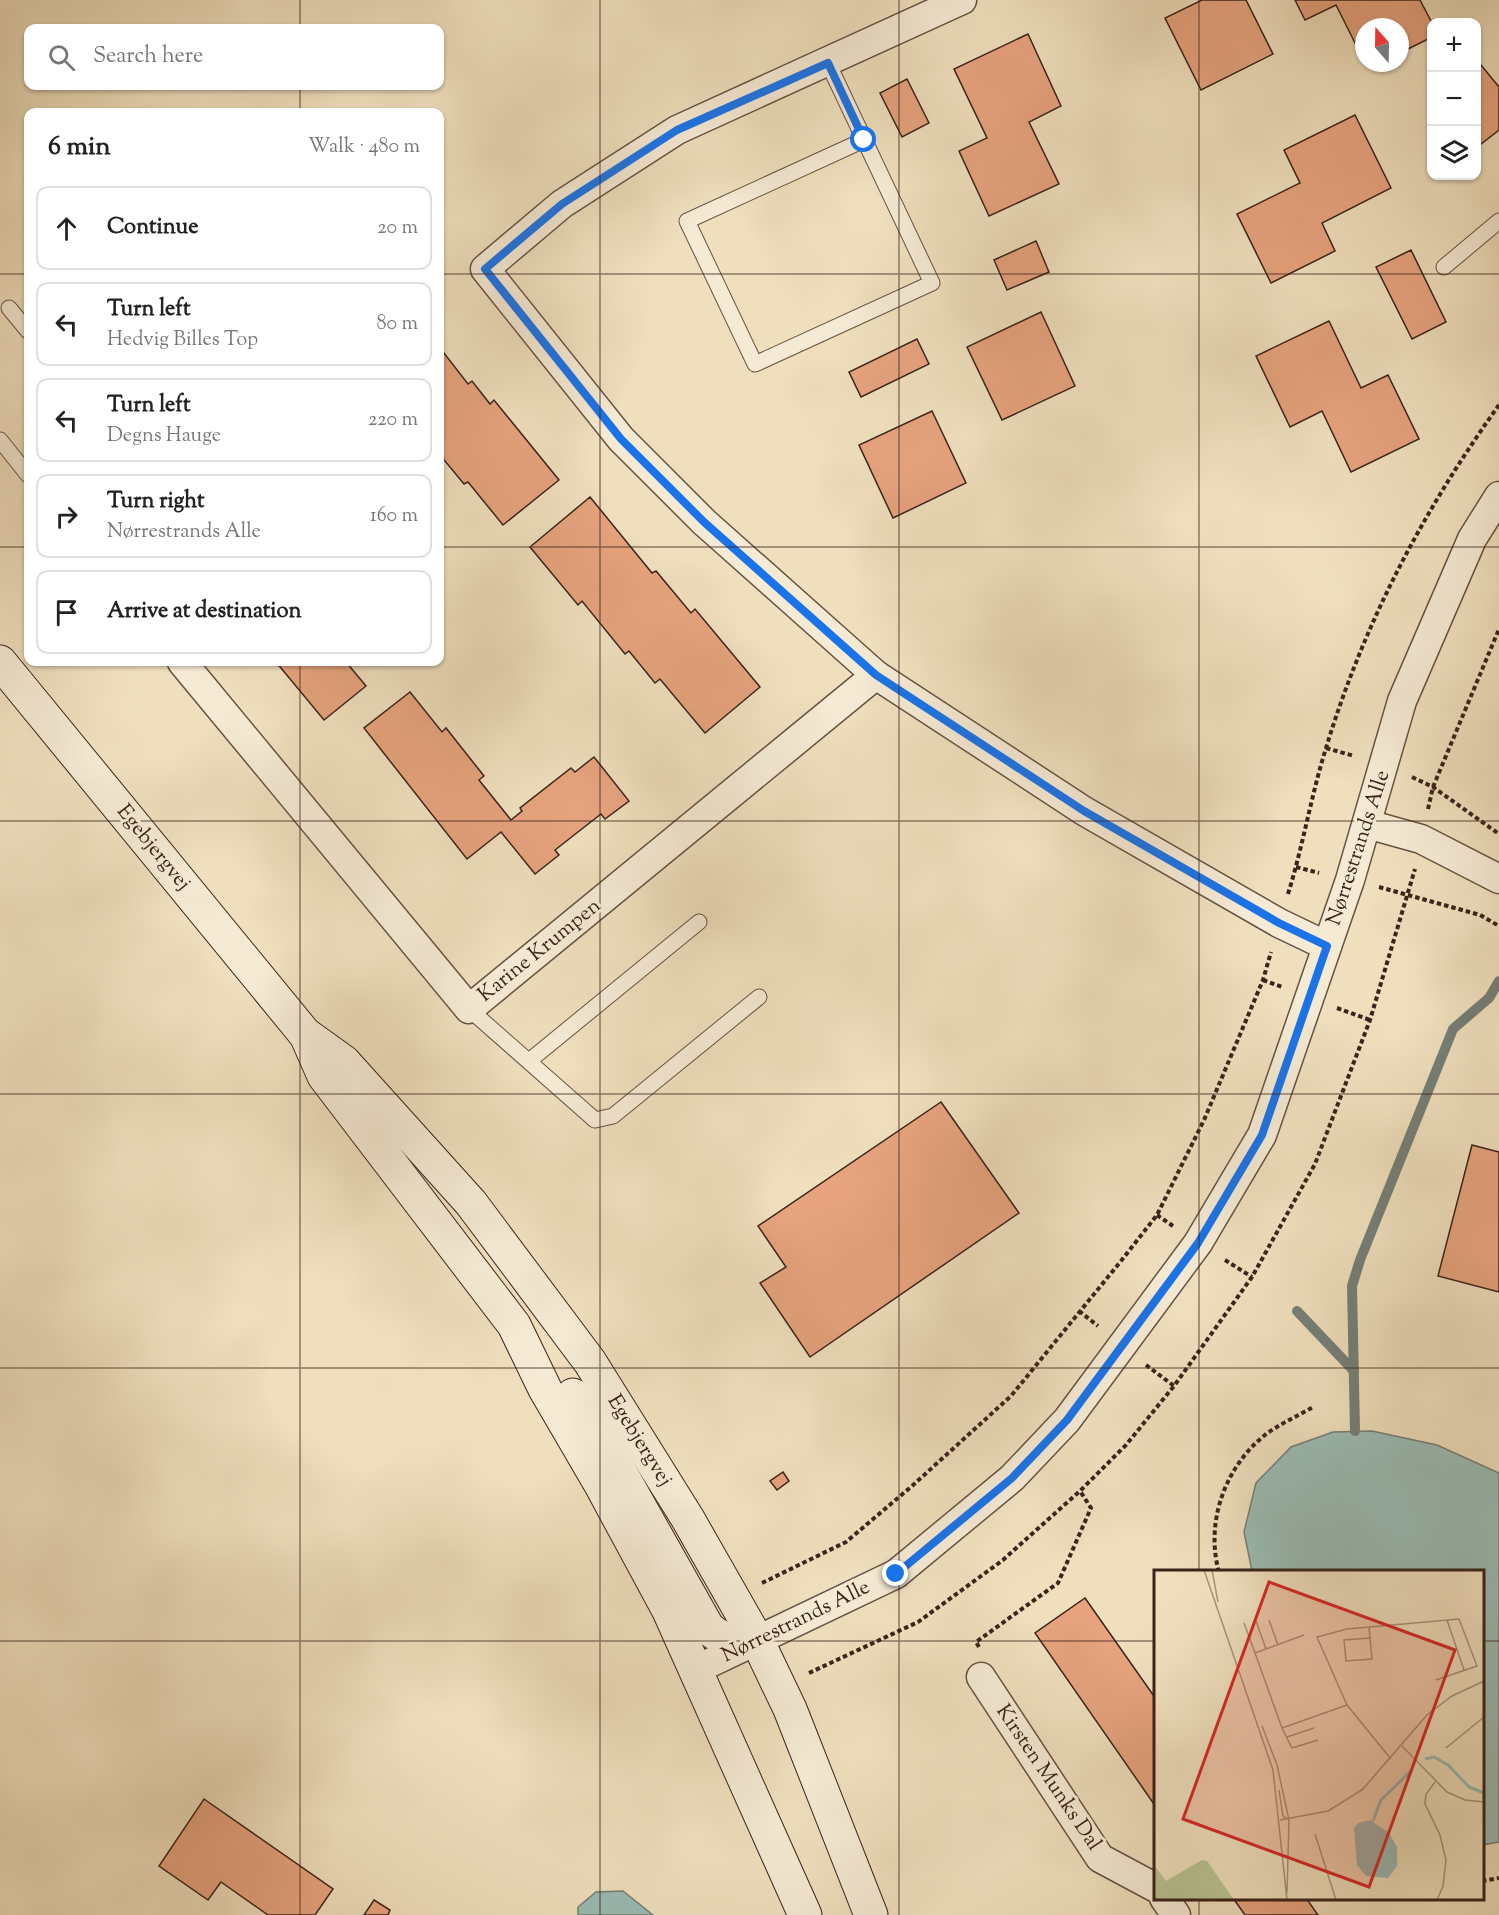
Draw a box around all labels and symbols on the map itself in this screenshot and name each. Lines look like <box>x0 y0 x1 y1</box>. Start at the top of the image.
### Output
north arrow <box>1355 18 1409 72</box>
route start <box>850 126 876 152</box>
street label: Nørrestrands Alle <box>1320 767 1398 929</box>
street label: Egebjergvej <box>109 798 197 898</box>
street label: Karine Krumpen <box>472 892 608 1010</box>
street label: Egebjergvej <box>599 1389 679 1493</box>
route end <box>882 1560 908 1586</box>
inset map <box>1154 1570 1484 1900</box>
street label: Nørrestrands Alle <box>717 1573 875 1671</box>
street label: Kirsten Munks Dal <box>988 1699 1108 1857</box>

